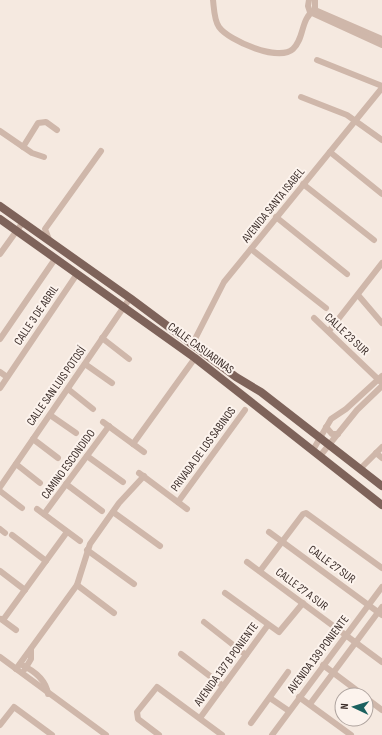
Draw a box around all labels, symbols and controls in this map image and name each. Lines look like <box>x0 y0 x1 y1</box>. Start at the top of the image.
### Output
street label: AVENIDA SANTA ISABEL <box>238 165 308 246</box>
street label: CALLE 3 DE ABRIL <box>11 282 62 348</box>
street label: CALLE 23 SUR <box>321 310 372 359</box>
street label: CALLE CASUARINAS <box>165 319 237 377</box>
street label: CALLE SAN LUIS POTOSÍ <box>23 343 90 429</box>
street label: PRIVADA DE LOS SABINOS <box>168 404 239 495</box>
street label: CAMINO ESCONDIDO <box>38 426 99 502</box>
street label: CALLE 27 SUR <box>305 542 359 587</box>
street label: CALLE 27 A SUR <box>272 565 331 614</box>
street label: AVENIDA 139 PONIENTE <box>284 612 353 697</box>
street label: AVENIDA 137 B PONIENTE <box>190 619 262 710</box>
north arrow <box>334 687 374 727</box>
text: N <box>338 703 351 710</box>

